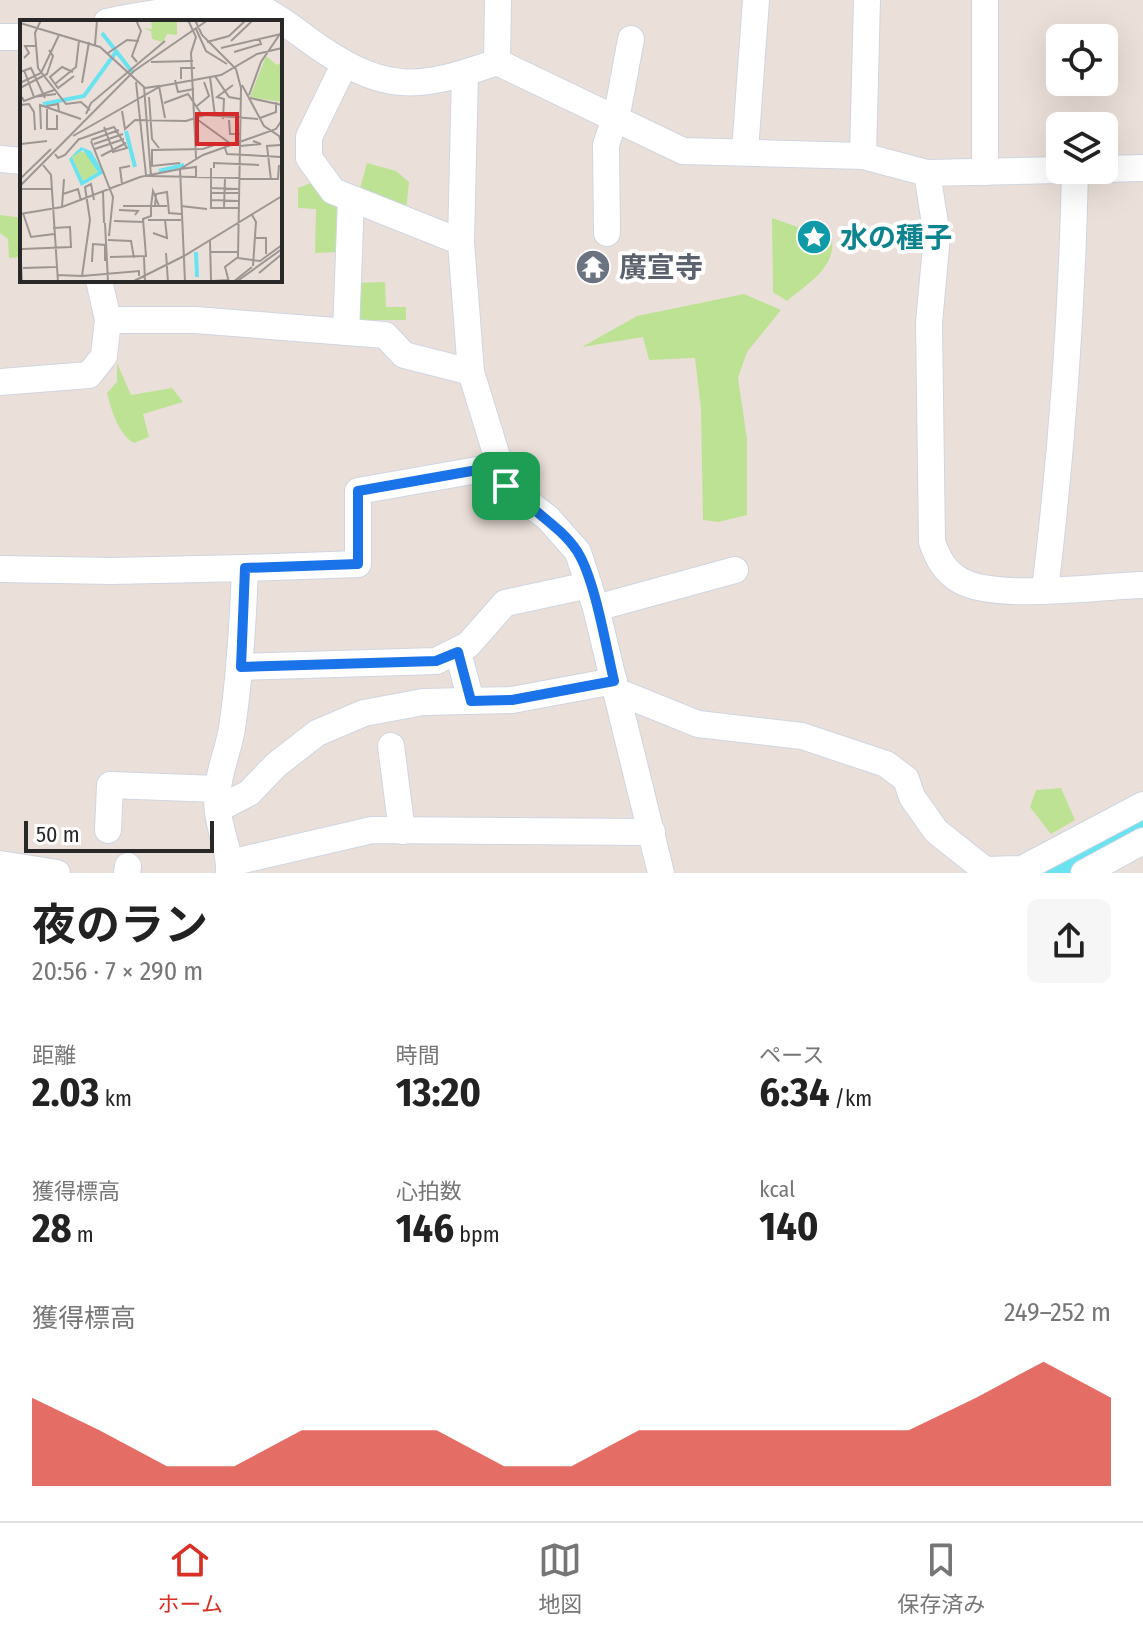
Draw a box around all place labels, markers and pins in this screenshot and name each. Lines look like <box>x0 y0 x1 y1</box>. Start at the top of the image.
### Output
place icon: 水の種子 <box>795 218 833 256</box>
place label: 水の種子 <box>840 221 952 254</box>
temple icon: 廣宣寺 <box>574 248 612 286</box>
place label: 廣宣寺 <box>619 251 703 284</box>
pin <box>472 452 540 520</box>

